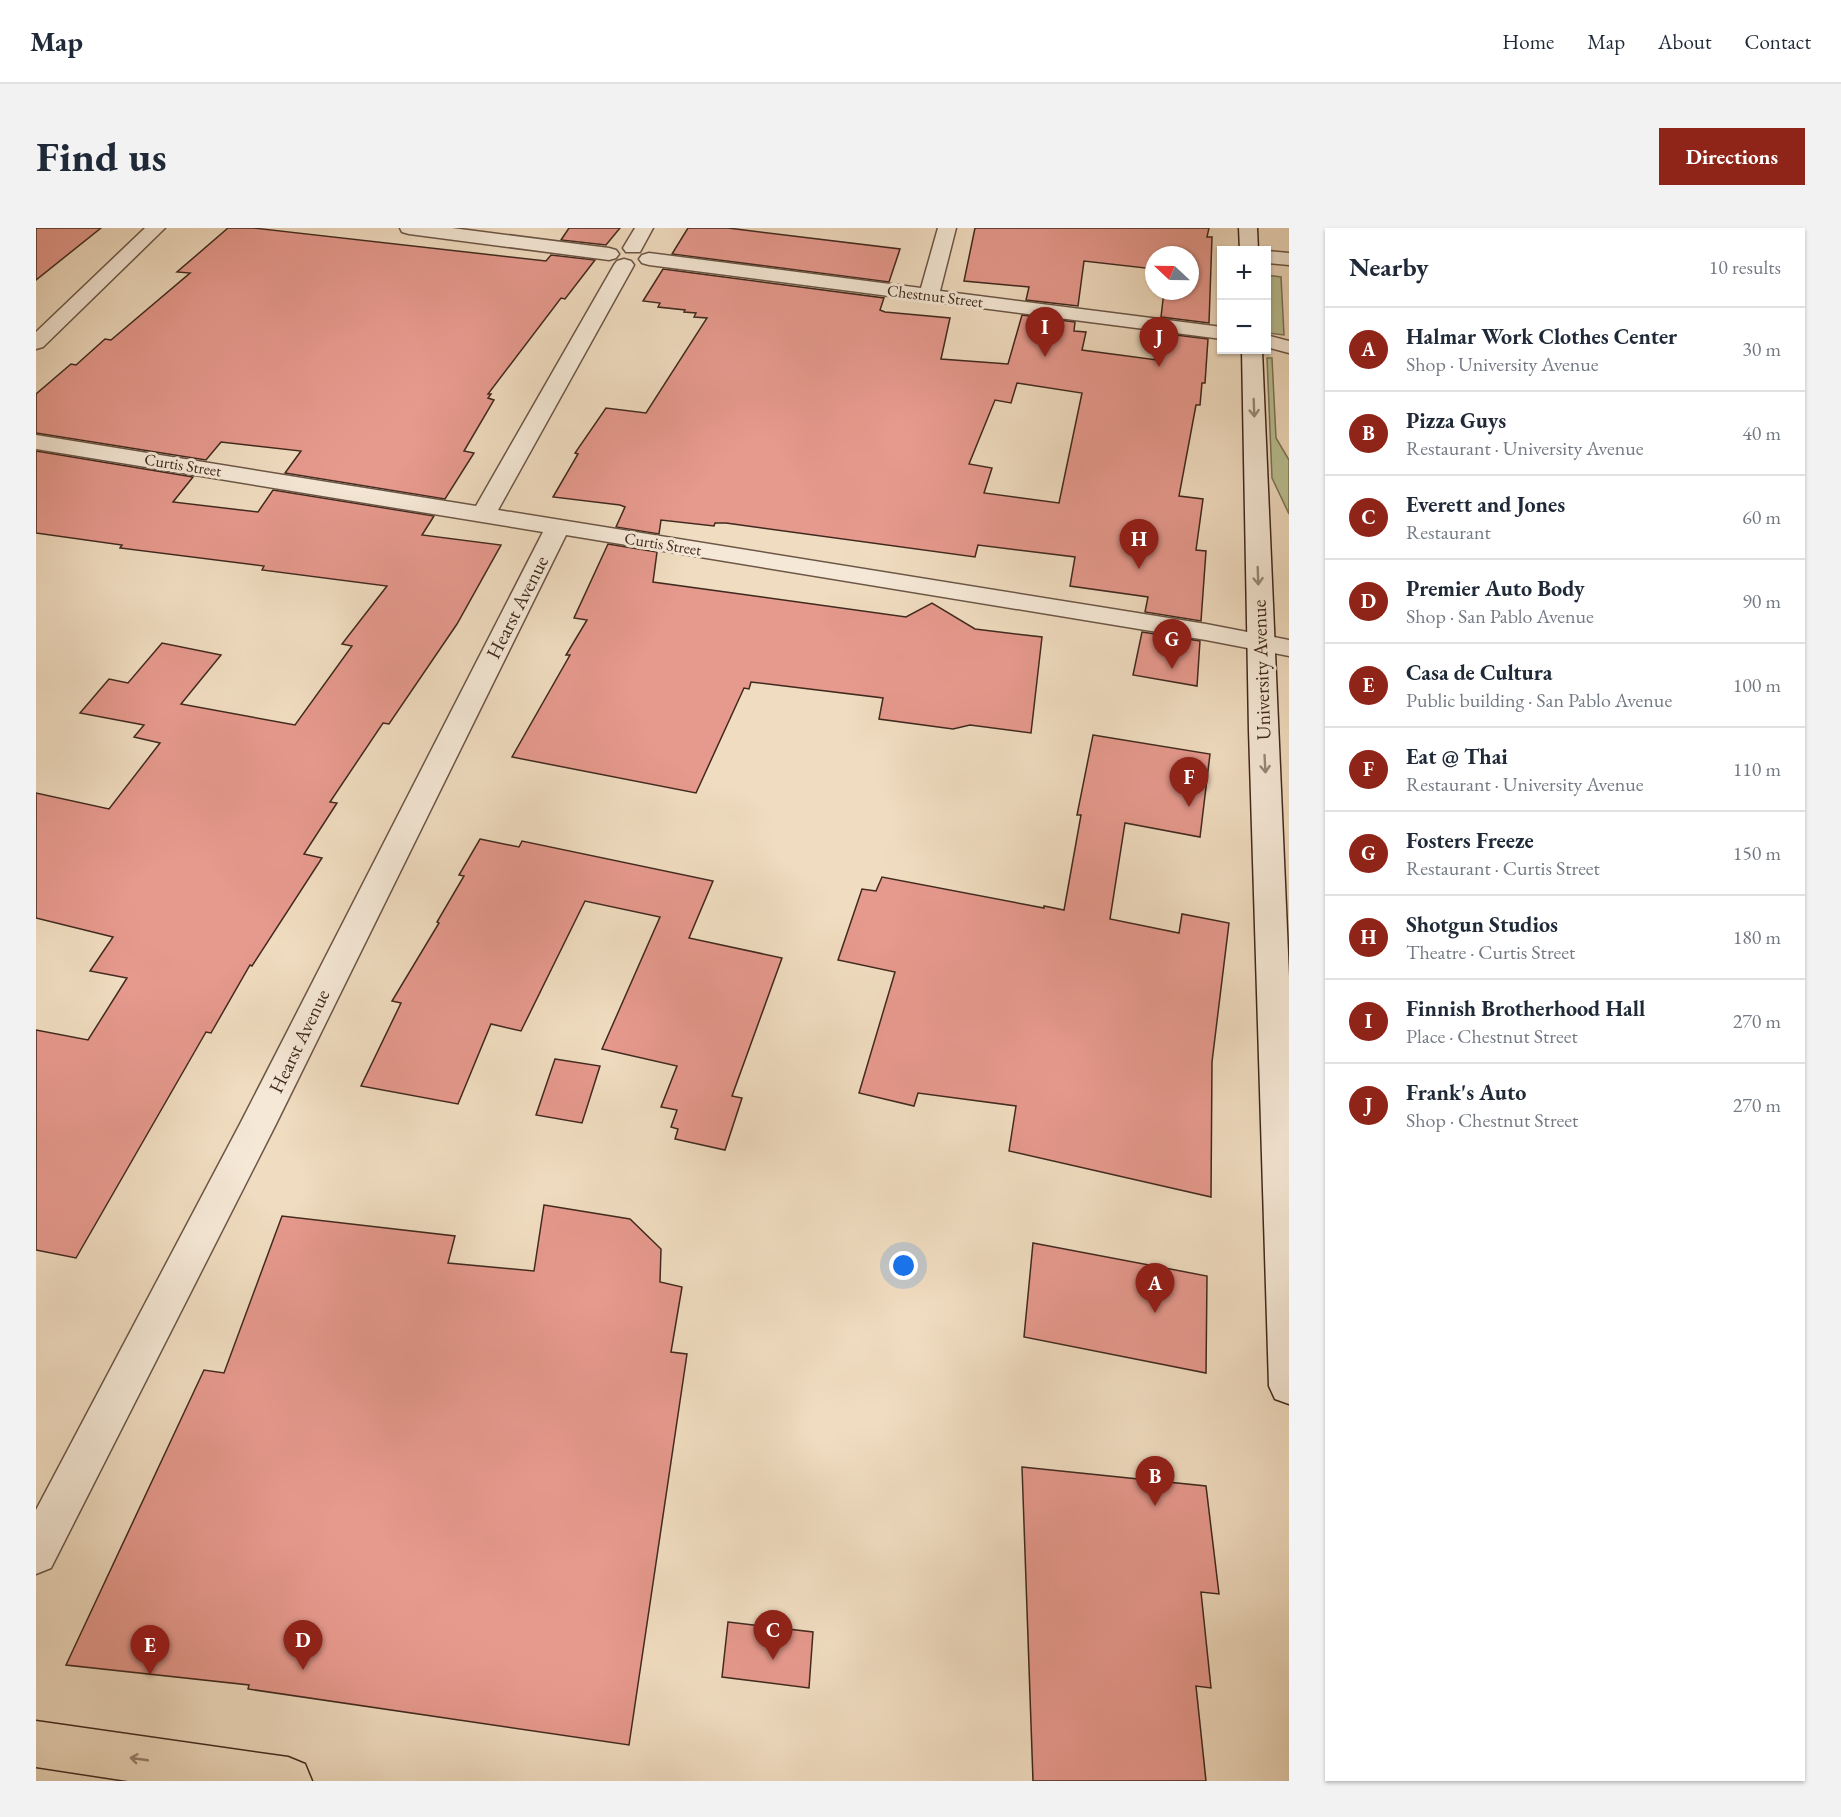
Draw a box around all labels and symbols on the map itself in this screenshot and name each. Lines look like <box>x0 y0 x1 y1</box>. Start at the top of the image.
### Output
north arrow <box>1145 246 1199 300</box>
street label: Chestnut Street <box>886 280 984 312</box>
pin: I <box>1026 308 1064 357</box>
pin: J <box>1140 318 1178 367</box>
one-way arrow <box>1249 397 1260 417</box>
street label: Curtis Street <box>143 449 223 481</box>
pin: H <box>1120 520 1158 569</box>
street label: Curtis Street <box>623 528 703 560</box>
street label: Hearst Avenue <box>480 551 554 663</box>
one-way arrow <box>1253 565 1264 585</box>
street label: University Avenue <box>1246 599 1276 741</box>
pin: G <box>1152 620 1192 669</box>
one-way arrow <box>1259 754 1270 774</box>
pin: F <box>1170 758 1208 807</box>
street label: Hearst Avenue <box>263 984 335 1097</box>
your location <box>889 1251 918 1280</box>
pin: A <box>1136 1264 1174 1313</box>
pin: B <box>1136 1456 1174 1506</box>
pin: C <box>754 1610 792 1660</box>
pin: D <box>284 1620 322 1670</box>
pin: E <box>130 1626 170 1675</box>
one-way arrow <box>130 1753 149 1764</box>

